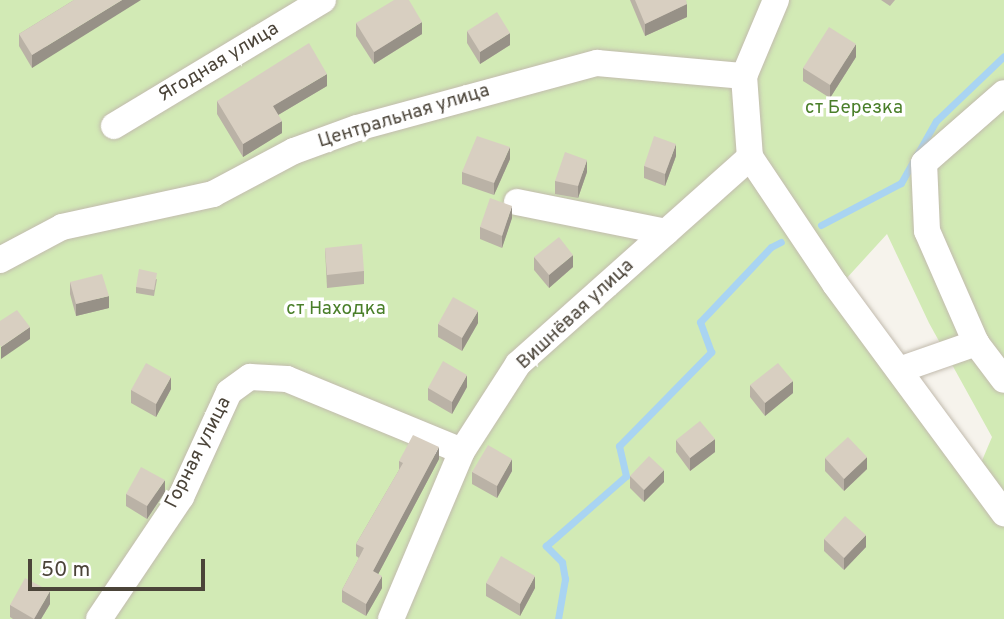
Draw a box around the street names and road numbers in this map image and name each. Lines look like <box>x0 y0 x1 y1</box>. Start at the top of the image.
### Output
street label: Ягодная улица <box>155 18 283 108</box>
street label: Центральная улица <box>315 80 493 154</box>
street label: Вишнёвая улица <box>513 255 639 375</box>
street label: Горная улица <box>161 394 237 512</box>

